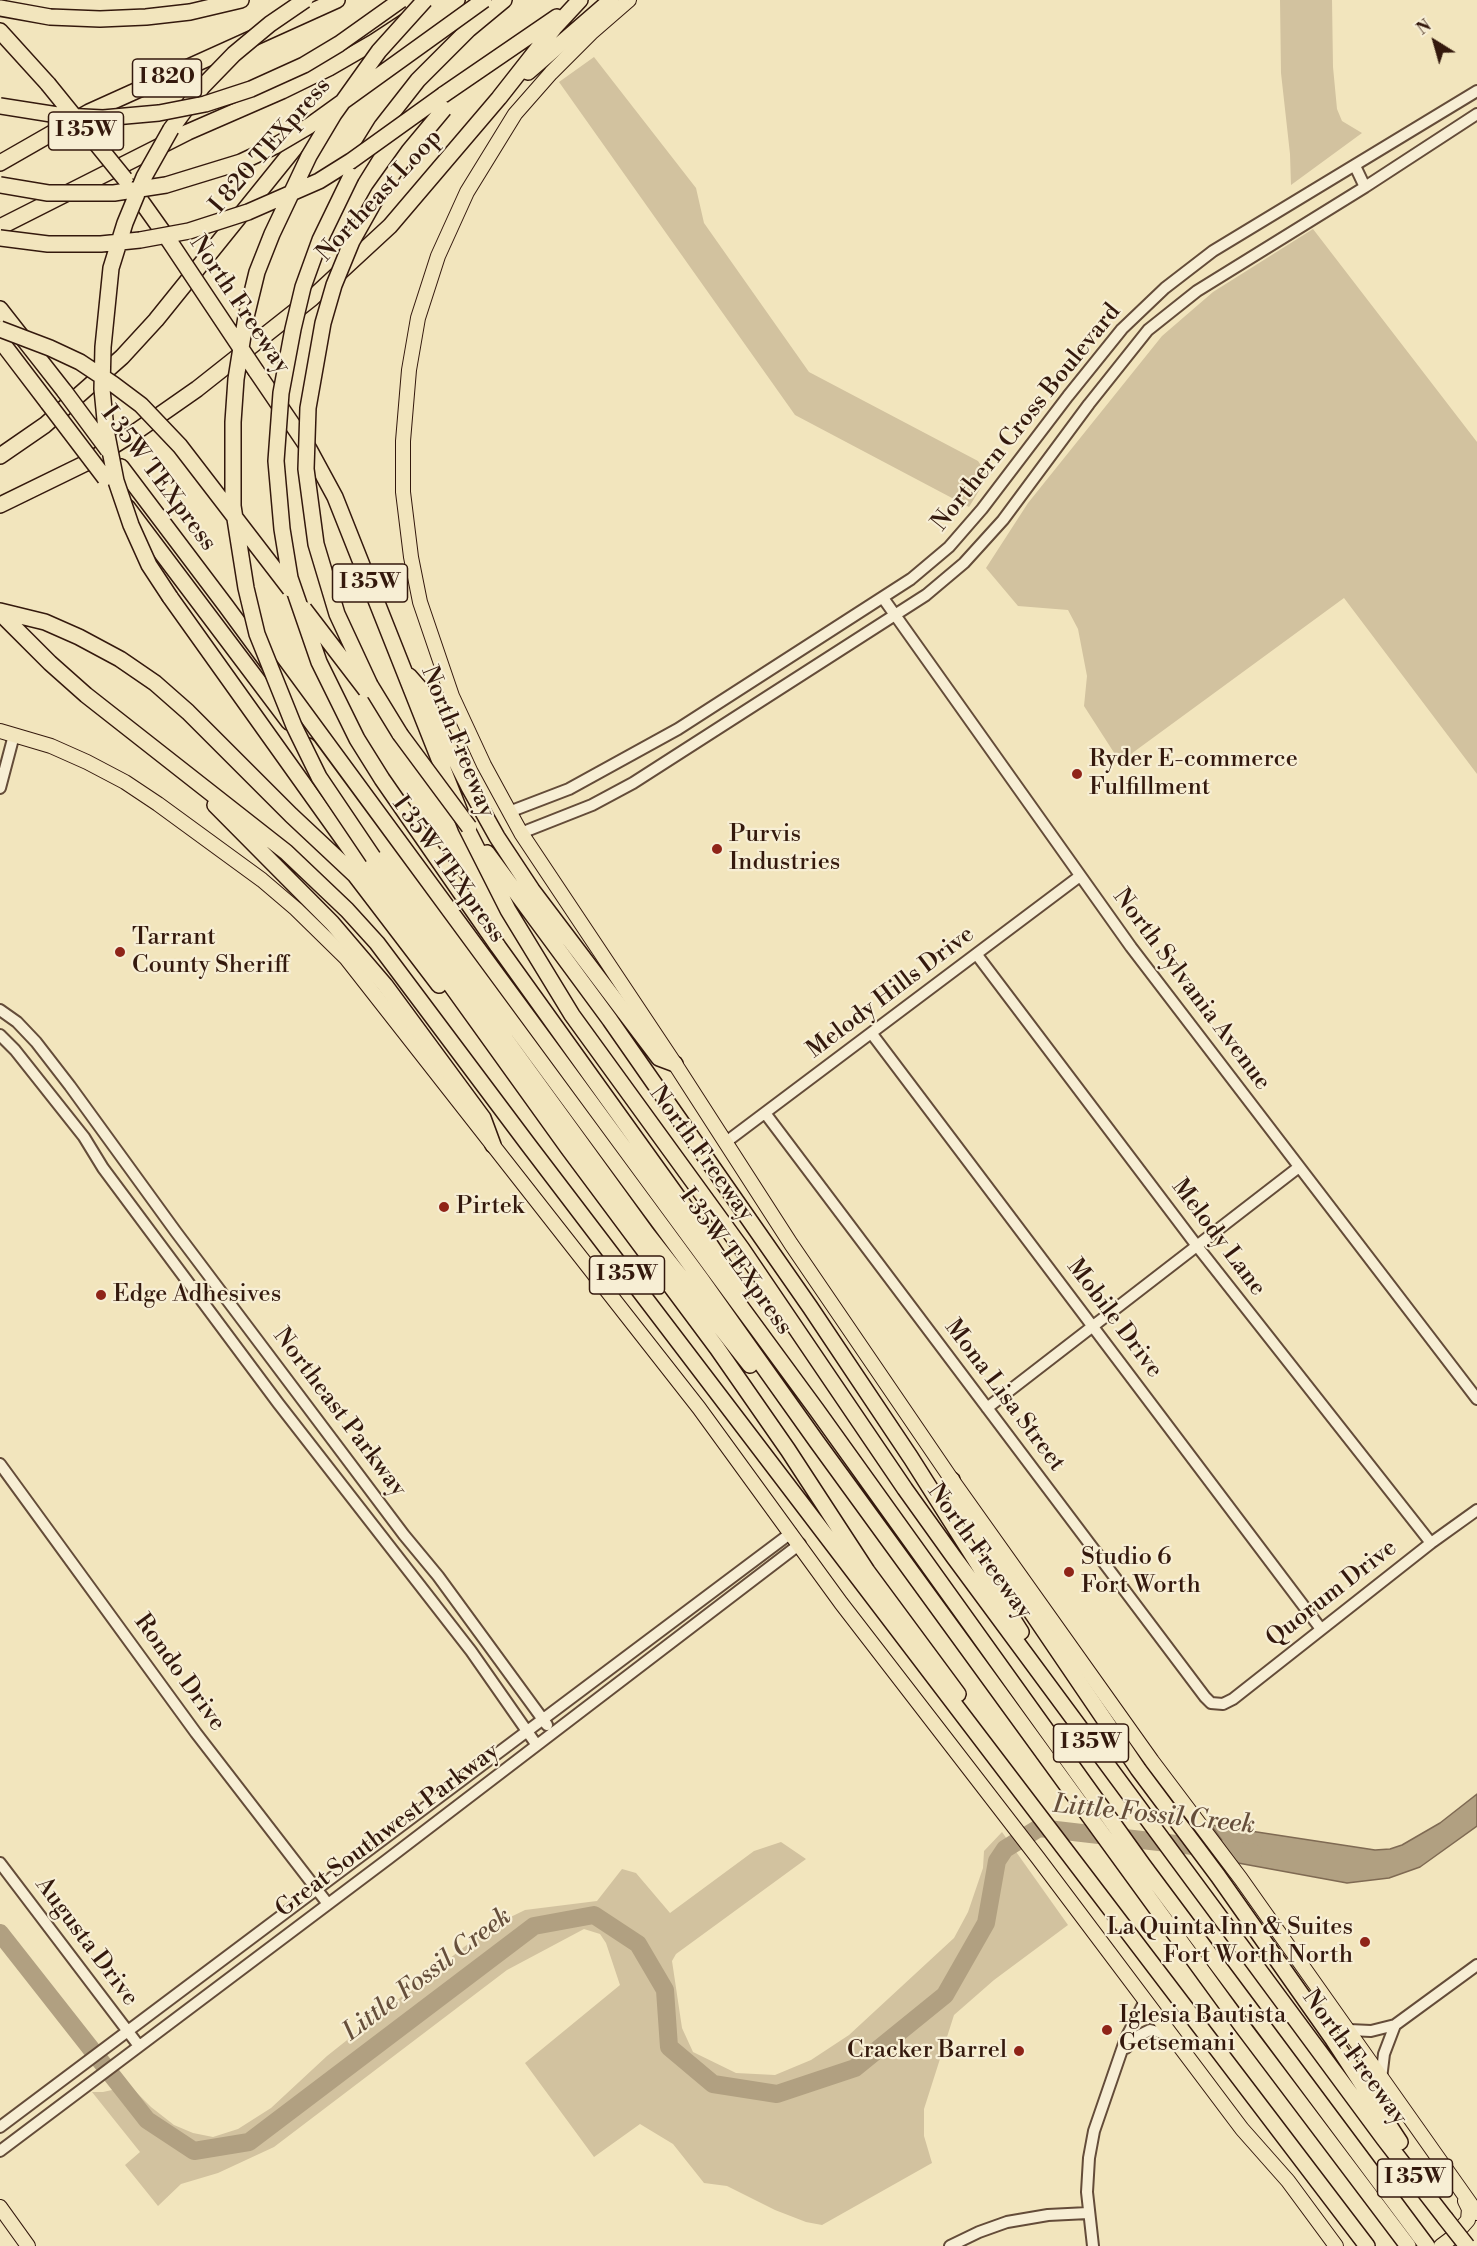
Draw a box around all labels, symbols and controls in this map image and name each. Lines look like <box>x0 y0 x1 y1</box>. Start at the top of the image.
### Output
north arrow <box>1405 12 1465 72</box>
text: N <box>1413 16 1435 39</box>
road number: I 820 <box>132 59 201 97</box>
street label: I 820 TEXpress <box>204 72 338 220</box>
road number: I 35W <box>48 112 124 150</box>
street label: Northeast Loop <box>311 124 449 268</box>
street label: North Freeway <box>182 230 296 380</box>
street label: Northern Cross Boulevard <box>926 298 1128 538</box>
street label: I 35W TEXpress <box>94 401 222 557</box>
road number: I 35W <box>332 564 407 602</box>
street label: North Freeway <box>414 662 500 822</box>
place label: Ryder E-commerce Fulfillment <box>1089 746 1298 802</box>
marker: Ryder E-commerce Fulfillment <box>1070 767 1084 781</box>
street label: I 35W TEXpress <box>385 791 511 949</box>
place label: Purvis Industries <box>729 821 840 877</box>
marker: Purvis Industries <box>710 842 724 856</box>
street label: North Sylvania Avenue <box>1106 884 1276 1096</box>
street label: Melody Hills Drive <box>802 921 980 1065</box>
place label: Tarrant County Sheriff <box>132 924 290 980</box>
marker: Tarrant County Sheriff <box>113 945 127 959</box>
street label: North Freeway <box>642 1081 760 1227</box>
street label: Melody Lane <box>1165 1174 1271 1302</box>
street label: I 35W TEXpress <box>672 1183 798 1341</box>
place label: Pirtek <box>456 1193 524 1221</box>
marker: Pirtek <box>437 1200 451 1214</box>
street label: Mobile Drive <box>1060 1254 1168 1384</box>
road number: I 35W <box>590 1256 664 1294</box>
place label: Edge Adhesives <box>113 1281 281 1309</box>
marker: Edge Adhesives <box>94 1288 108 1302</box>
street label: Mona Lisa Street <box>938 1314 1070 1478</box>
street label: Northeast Parkway <box>266 1323 412 1503</box>
street label: North Freeway <box>920 1479 1038 1625</box>
street label: Quorum Drive <box>1261 1534 1403 1654</box>
place label: Studio 6 Fort Worth <box>1081 1544 1201 1600</box>
marker: Studio 6 Fort Worth <box>1062 1565 1076 1579</box>
street label: Rondo Drive <box>127 1609 231 1737</box>
road number: I 35W <box>1054 1724 1128 1762</box>
street label: Great Southwest Parkway <box>271 1738 505 1924</box>
water label: Little Fossil Creek <box>1052 1790 1256 1842</box>
street label: Augusta Drive <box>28 1872 144 2012</box>
water label: Little Fossil Creek <box>338 1902 518 2048</box>
place label: La Quinta Inn & Suites Fort Worth North <box>1107 1914 1353 1970</box>
marker: La Quinta Inn & Suites Fort Worth North <box>1358 1935 1372 1949</box>
street label: North Freeway <box>1295 1985 1413 2131</box>
place label: Iglesia Bautista Getsemani <box>1119 2002 1286 2058</box>
marker: Iglesia Bautista Getsemani <box>1100 2023 1114 2037</box>
place label: Cracker Barrel <box>847 2037 1007 2065</box>
marker: Cracker Barrel <box>1012 2044 1026 2058</box>
road number: I 35W <box>1378 2159 1452 2197</box>

